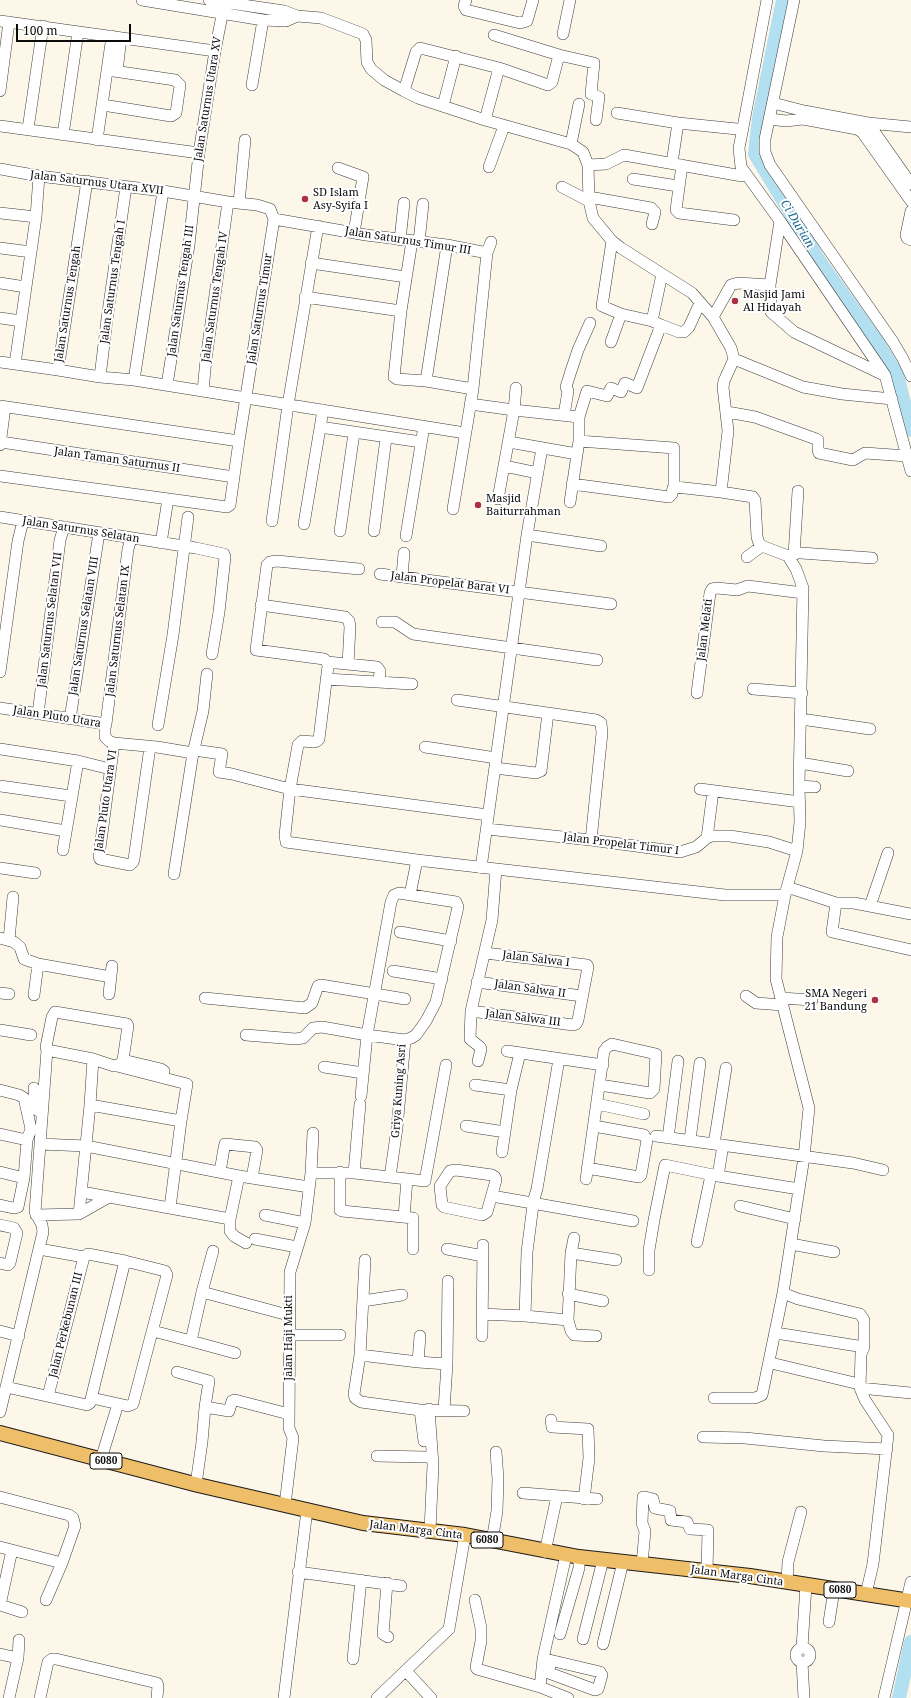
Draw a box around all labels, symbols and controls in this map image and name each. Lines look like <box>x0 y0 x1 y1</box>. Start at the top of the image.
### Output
scale bar <box>18 16 133 42</box>
text: 100 m <box>23 22 58 39</box>
street label: Jalan Saturnus Utara XV <box>192 36 224 162</box>
street label: Jalan Saturnus Utara XVII <box>29 168 165 198</box>
place label: SD Islam Asy-Syifa I <box>313 186 368 212</box>
marker: SD Islam Asy-Syifa I <box>300 194 310 204</box>
water label: Ci Durian <box>777 197 817 251</box>
street label: Jalan Saturnus Tengah I <box>98 219 128 345</box>
street label: Jalan Saturnus Tengah III <box>165 224 197 358</box>
street label: Jalan Saturnus Timur III <box>344 225 472 257</box>
street label: Jalan Saturnus Tengah IV <box>199 231 231 363</box>
street label: Jalan Saturnus Tengah <box>52 245 84 363</box>
street label: Jalan Saturnus Timur <box>245 252 275 366</box>
place label: Masjid Jami Al Hidayah <box>743 288 805 314</box>
marker: Masjid Jami Al Hidayah <box>730 296 740 306</box>
street label: Jalan Taman Saturnus II <box>53 445 181 475</box>
place label: Masjid Baiturrahman <box>486 492 561 518</box>
marker: Masjid Baiturrahman <box>473 500 483 510</box>
street label: Jalan Saturnus Selatan <box>21 514 141 546</box>
street label: Jalan Saturnus Selatan VII <box>35 551 65 689</box>
street label: Jalan Saturnus Selatan VIII <box>66 555 102 697</box>
street label: Jalan Saturnus Selatan IX <box>103 564 133 698</box>
street label: Jalan Propelat Barat VI <box>390 569 510 597</box>
street label: Jalan Melati <box>695 598 715 662</box>
street label: Jalan Pluto Utara <box>12 704 102 730</box>
street label: Jalan Pluto Utara VI <box>92 749 120 853</box>
street label: Jalan Propelat Timur I <box>562 830 680 858</box>
street label: Jalan Salwa I <box>502 948 570 970</box>
street label: Jalan Salwa II <box>493 977 567 1001</box>
place label: SMA Negeri 21 Bandung <box>805 987 867 1013</box>
marker: SMA Negeri 21 Bandung <box>870 995 880 1005</box>
street label: Jalan Salwa III <box>485 1007 561 1029</box>
street label: Griya Kuning Asri <box>389 1044 409 1138</box>
street label: Jalan Perkebunan III <box>46 1271 86 1379</box>
street label: Jalan Haji Mukti <box>282 1295 296 1381</box>
road number: 6080 <box>90 1453 122 1469</box>
street label: Jalan Marga Cinta <box>369 1518 463 1542</box>
road number: 6080 <box>471 1532 503 1548</box>
street label: Jalan Marga Cinta <box>690 1563 784 1589</box>
road number: 6080 <box>824 1582 856 1598</box>

